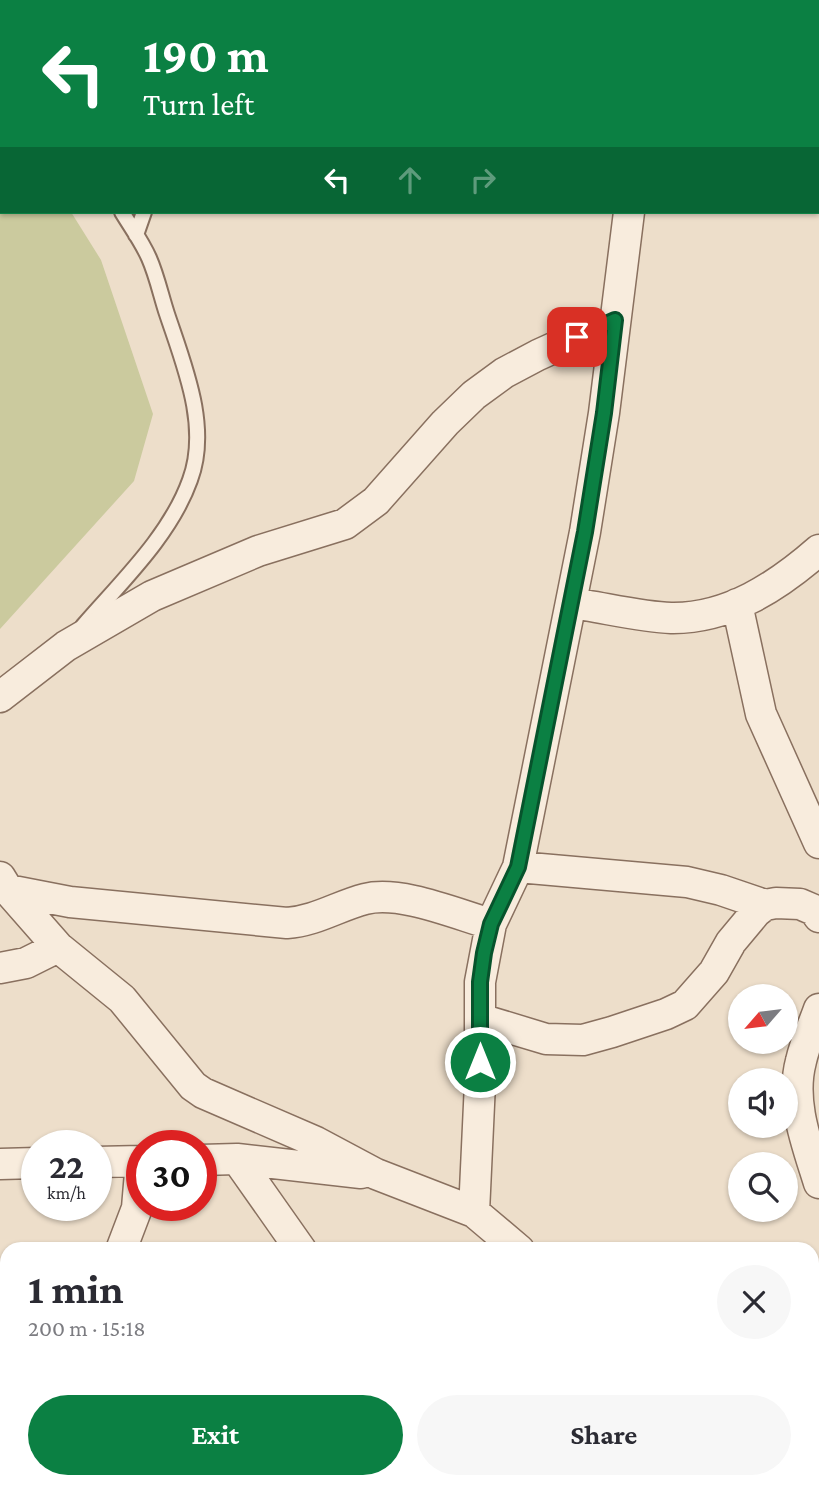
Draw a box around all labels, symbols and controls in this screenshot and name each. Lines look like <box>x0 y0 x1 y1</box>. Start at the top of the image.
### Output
icon: left <box>28 28 119 119</box>
text: 190 m <box>143 28 269 83</box>
text: Turn left <box>143 86 254 122</box>
icon: left <box>318 161 356 199</box>
icon: ahead <box>391 161 429 199</box>
icon: right <box>464 161 502 199</box>
pin <box>547 307 607 367</box>
icon: arrive <box>558 318 596 356</box>
north arrow <box>728 984 798 1054</box>
map controls <box>728 984 798 1222</box>
position arrow <box>443 1025 517 1099</box>
button: sound <box>728 1068 798 1138</box>
speed limit sign: 30 <box>126 1130 217 1221</box>
text: 22 <box>49 1147 84 1186</box>
button: search <box>728 1152 798 1222</box>
text: km/h <box>47 1183 86 1203</box>
text: 1 min <box>28 1265 124 1312</box>
button: close <box>717 1265 791 1339</box>
text: 200 m · 15:18 <box>28 1315 146 1341</box>
button: Exit <box>28 1395 403 1475</box>
button: Share <box>417 1395 791 1475</box>

